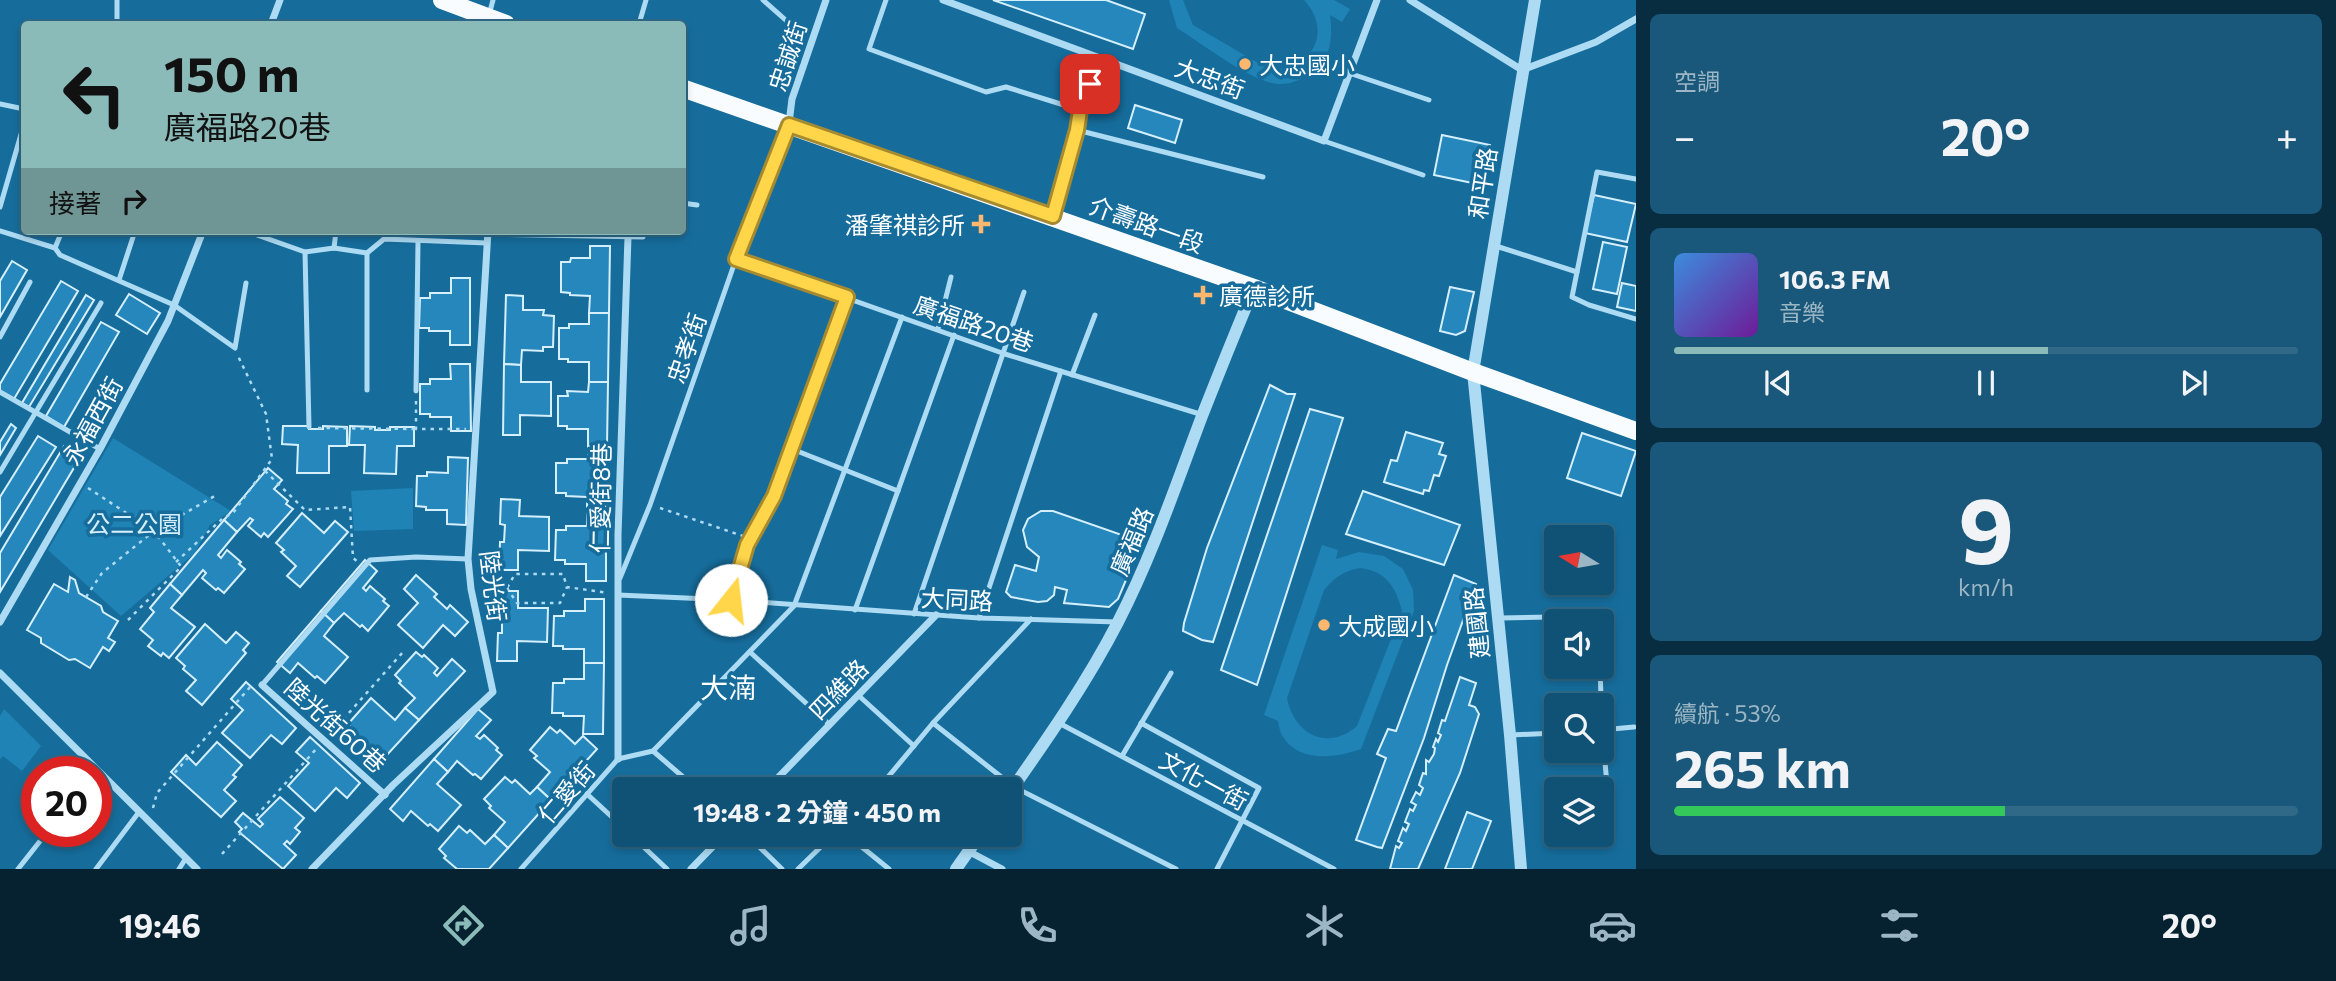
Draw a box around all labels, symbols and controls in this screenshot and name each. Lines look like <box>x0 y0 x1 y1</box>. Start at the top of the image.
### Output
street label: 忠誠街 <box>762 17 812 95</box>
text: 150 m <box>164 42 299 102</box>
icon: left <box>49 49 140 140</box>
place label: 大忠國小 <box>1259 50 1355 79</box>
street label: 大忠街 <box>1171 52 1249 104</box>
pin <box>1060 54 1120 114</box>
marker: 大忠國小 <box>1237 56 1253 72</box>
icon: arrive <box>1071 65 1109 103</box>
text: 空調 <box>1674 67 1720 95</box>
text: 20° <box>1941 103 2031 167</box>
text: 廣福路20巷 <box>164 106 331 146</box>
text: − <box>1674 112 1696 159</box>
text: + <box>2276 112 2298 159</box>
street label: 和平路 <box>1462 145 1502 221</box>
icon: right <box>115 182 153 220</box>
text: 接著 <box>49 187 101 218</box>
street label: 介壽路一段 <box>1086 190 1208 258</box>
place label: 潘肇祺診所 <box>845 210 965 239</box>
marker: 潘肇祺診所 <box>971 214 991 234</box>
text: 106.3 FM <box>1779 263 1891 294</box>
place label: 廣德診所 <box>1219 281 1315 310</box>
marker: 廣德診所 <box>1193 285 1213 305</box>
street label: 廣福路20巷 <box>910 289 1038 357</box>
text: 音樂 <box>1779 298 1825 326</box>
street label: 忠孝街 <box>661 309 711 387</box>
icon: previous <box>1759 364 1797 402</box>
icon: pause <box>1967 364 2005 402</box>
icon: next <box>2175 364 2213 402</box>
street label: 永福西街 <box>56 372 128 470</box>
street label: 仁愛街8巷 <box>585 442 615 554</box>
text: 9 <box>1958 471 2014 583</box>
street label: 廣福路 <box>1104 502 1158 580</box>
park label: 公二公園 <box>86 509 182 538</box>
north arrow <box>1544 525 1614 595</box>
map controls <box>1544 525 1614 847</box>
street label: 陸光街 <box>475 549 513 623</box>
position arrow <box>694 563 768 637</box>
text: km/h <box>1958 573 2014 601</box>
street label: 大同路 <box>920 583 994 615</box>
street label: 建國路 <box>1458 586 1494 660</box>
button: sound <box>1544 609 1614 679</box>
place label: 大成國小 <box>1338 611 1434 640</box>
marker: 大成國小 <box>1316 617 1332 633</box>
street label: 四維路 <box>803 653 873 725</box>
district label: 大湳 <box>700 670 756 704</box>
street label: 陸光街60巷 <box>279 672 393 778</box>
button: search <box>1544 693 1614 763</box>
text: 續航 · 53% <box>1674 699 1781 727</box>
text: 265 km <box>1674 735 1851 799</box>
street label: 文化一街 <box>1155 745 1253 815</box>
street label: 仁愛街 <box>531 755 601 829</box>
speed limit sign: 20 <box>21 756 112 847</box>
button: layers <box>1544 777 1614 847</box>
text: 19:48 · 2 分鐘 · 450 m <box>693 796 941 827</box>
icon: directions <box>439 901 488 950</box>
icon: music <box>726 901 775 950</box>
icon: phone <box>1013 901 1062 950</box>
icon: climate <box>1300 901 1349 950</box>
icon: car <box>1588 901 1637 950</box>
icon: filters <box>1875 901 1924 950</box>
text: 19:46 <box>119 905 201 945</box>
text: 20° <box>2162 905 2217 945</box>

